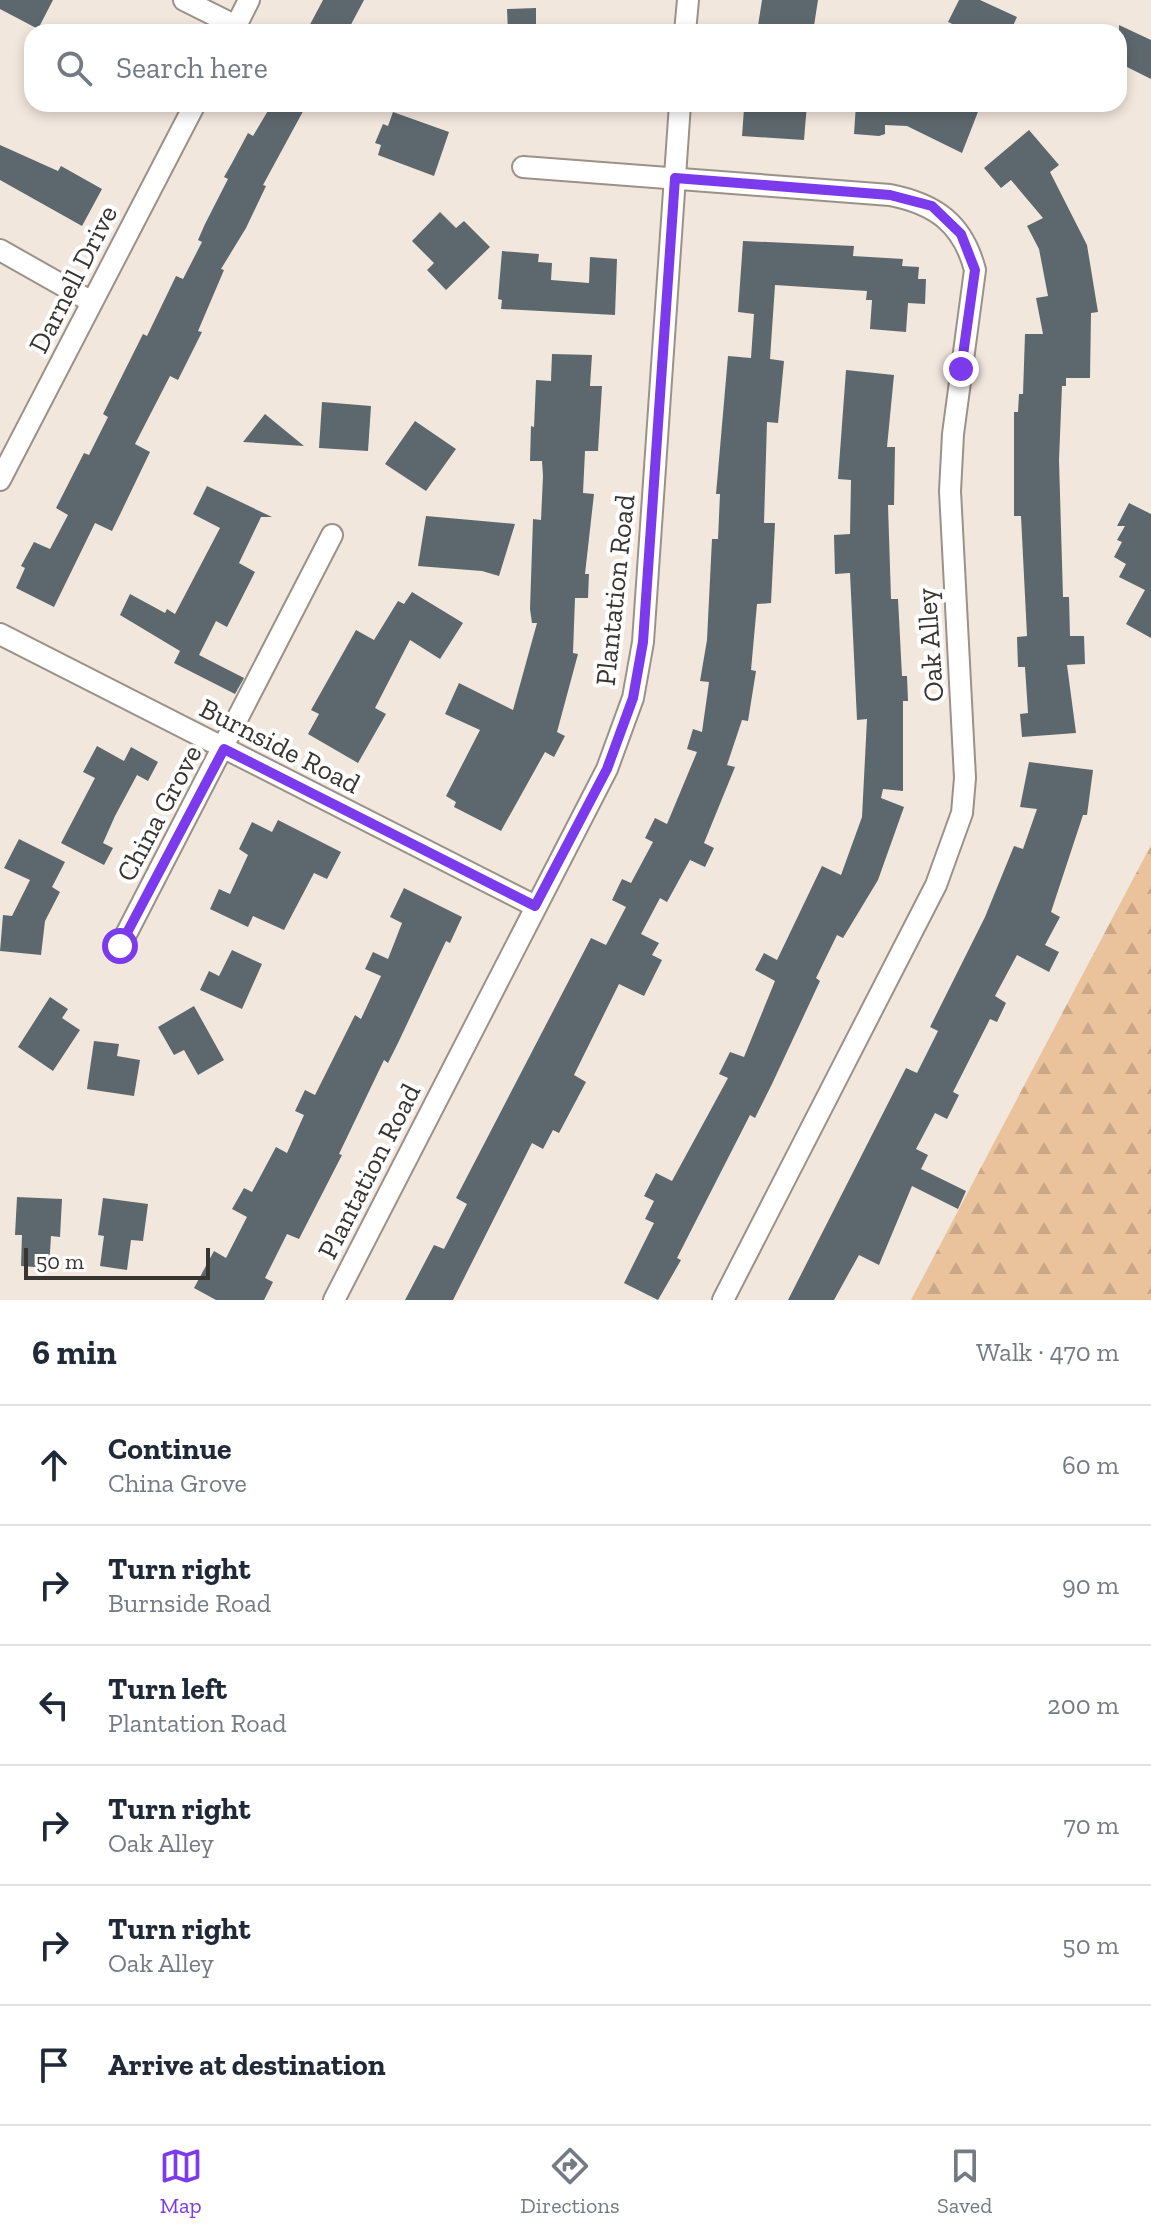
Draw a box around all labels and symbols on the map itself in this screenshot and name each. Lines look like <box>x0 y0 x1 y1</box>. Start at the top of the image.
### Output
street label: Darnell Drive <box>22 200 124 358</box>
route end <box>943 351 979 387</box>
street label: Plantation Road <box>589 493 641 687</box>
street label: Oak Alley <box>910 586 950 703</box>
street label: Burnside Road <box>194 691 366 801</box>
street label: China Grove <box>109 739 209 887</box>
route start <box>102 928 138 964</box>
street label: Plantation Road <box>311 1078 427 1264</box>
scale bar <box>24 1244 210 1280</box>

